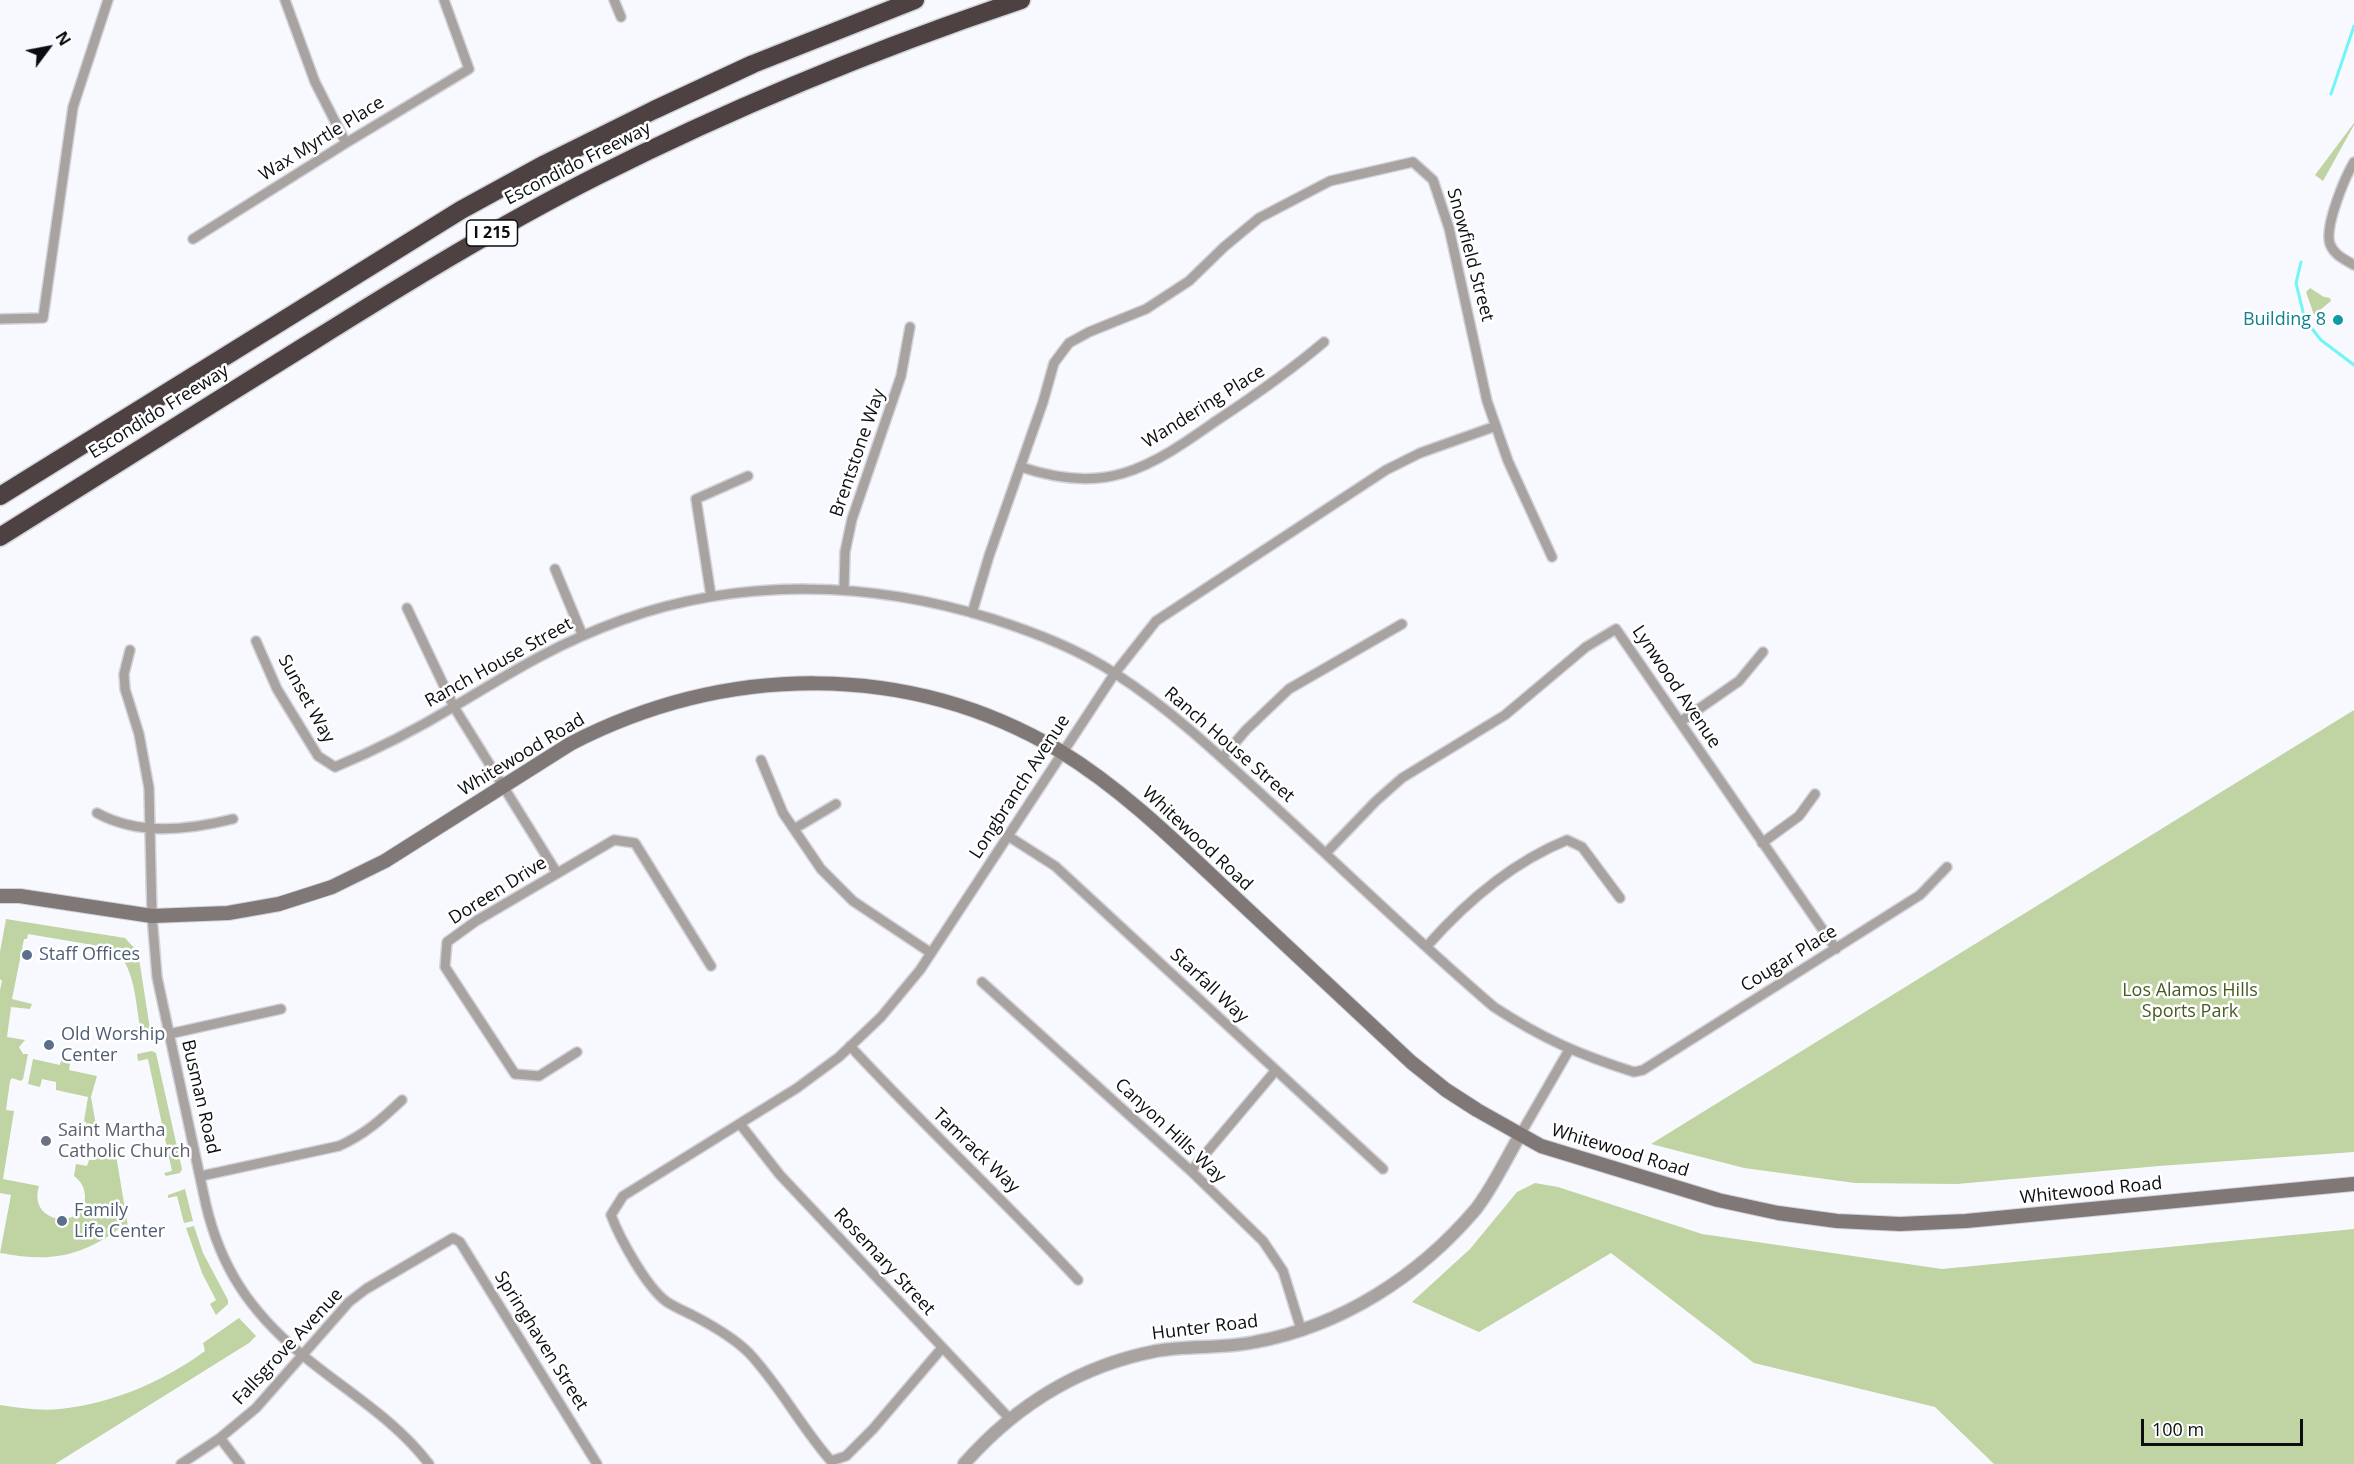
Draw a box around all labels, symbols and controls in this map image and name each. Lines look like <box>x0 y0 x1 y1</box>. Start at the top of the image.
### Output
north arrow <box>18 18 78 78</box>
text: N <box>50 27 76 50</box>
street label: Wax Myrtle Place <box>256 92 388 186</box>
street label: Escondido Freeway <box>501 118 655 210</box>
street label: Snowfield Street <box>1442 186 1498 324</box>
road number: I 215 <box>466 220 518 246</box>
place label: Building 8 <box>2243 309 2326 331</box>
marker: Building 8 <box>2331 313 2345 327</box>
street label: Escondido Freeway <box>85 360 233 464</box>
street label: Wandering Place <box>1139 361 1269 453</box>
street label: Brentstone Way <box>826 386 890 520</box>
street label: Ranch House Street <box>421 613 577 713</box>
street label: Lynwood Avenue <box>1627 622 1725 752</box>
street label: Sunset Way <box>273 651 339 747</box>
street label: Ranch House Street <box>1160 683 1298 807</box>
street label: Whitewood Road <box>455 709 589 801</box>
street label: Longbranch Avenue <box>965 711 1075 863</box>
street label: Whitewood Road <box>1137 782 1257 896</box>
street label: Doreen Drive <box>445 852 551 930</box>
street label: Cougar Place <box>1737 921 1841 997</box>
place label: Staff Offices <box>39 944 140 966</box>
street label: Starfall Way <box>1165 944 1253 1028</box>
marker: Staff Offices <box>20 948 34 962</box>
park label: Los Alamos Hills Sports Park <box>2122 980 2258 1022</box>
place label: Old Worship Center <box>61 1024 165 1066</box>
marker: Old Worship Center <box>42 1038 56 1052</box>
street label: Busman Road <box>176 1038 224 1156</box>
street label: Canyon Hills Way <box>1110 1074 1230 1188</box>
street label: Tamrack Way <box>928 1104 1024 1198</box>
place label: Saint Martha Catholic Church <box>58 1120 190 1162</box>
street label: Whitewood Road <box>1548 1120 1692 1182</box>
marker: Saint Martha Catholic Church <box>39 1134 53 1148</box>
street label: Whitewood Road <box>2019 1173 2163 1209</box>
place label: Family Life Center <box>74 1200 165 1242</box>
street label: Rosemary Street <box>829 1204 939 1320</box>
marker: Family Life Center <box>55 1214 69 1228</box>
street label: Springhaven Street <box>490 1268 592 1414</box>
street label: Fallsgrove Avenue <box>228 1284 348 1410</box>
street label: Hunter Road <box>1151 1311 1259 1345</box>
scale bar <box>2144 1407 2306 1445</box>
text: 100 m <box>2152 1417 2204 1441</box>

